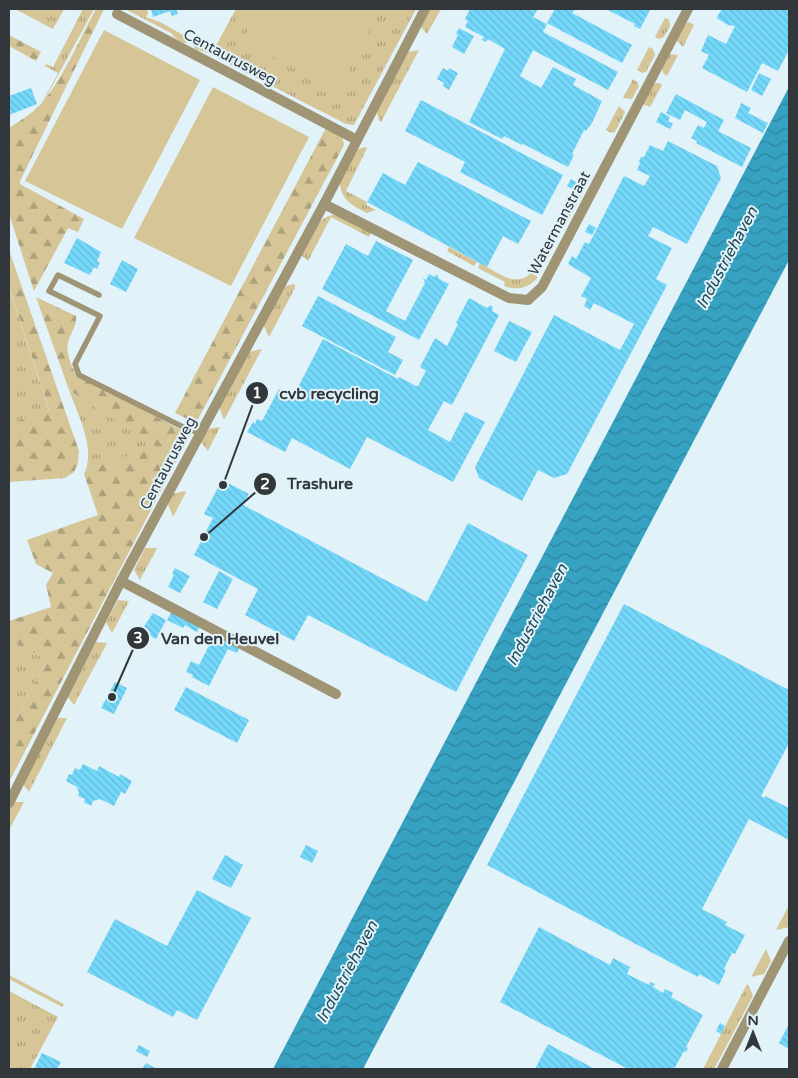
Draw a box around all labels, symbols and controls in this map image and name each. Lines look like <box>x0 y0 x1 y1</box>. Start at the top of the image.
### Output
street label: Centaurusweg <box>180 25 280 89</box>
street label: Watermanstraat <box>524 168 594 278</box>
water label: Industriehaven <box>692 202 763 312</box>
callout: cvb recycling <box>244 378 389 409</box>
text: 1 <box>252 384 262 402</box>
text: cvb recycling <box>279 384 379 404</box>
street label: Centaurusweg <box>136 413 200 513</box>
callout: Trashure <box>252 468 363 499</box>
text: Trashure <box>286 474 353 494</box>
text: 2 <box>260 475 270 493</box>
water label: Industriehaven <box>502 559 573 669</box>
callout: Van den Heuvel <box>126 622 289 653</box>
text: 3 <box>133 629 143 647</box>
text: Van den Heuvel <box>161 629 279 649</box>
water label: Industriehaven <box>312 916 383 1026</box>
north arrow <box>728 1008 778 1058</box>
text: N <box>747 1012 759 1029</box>

